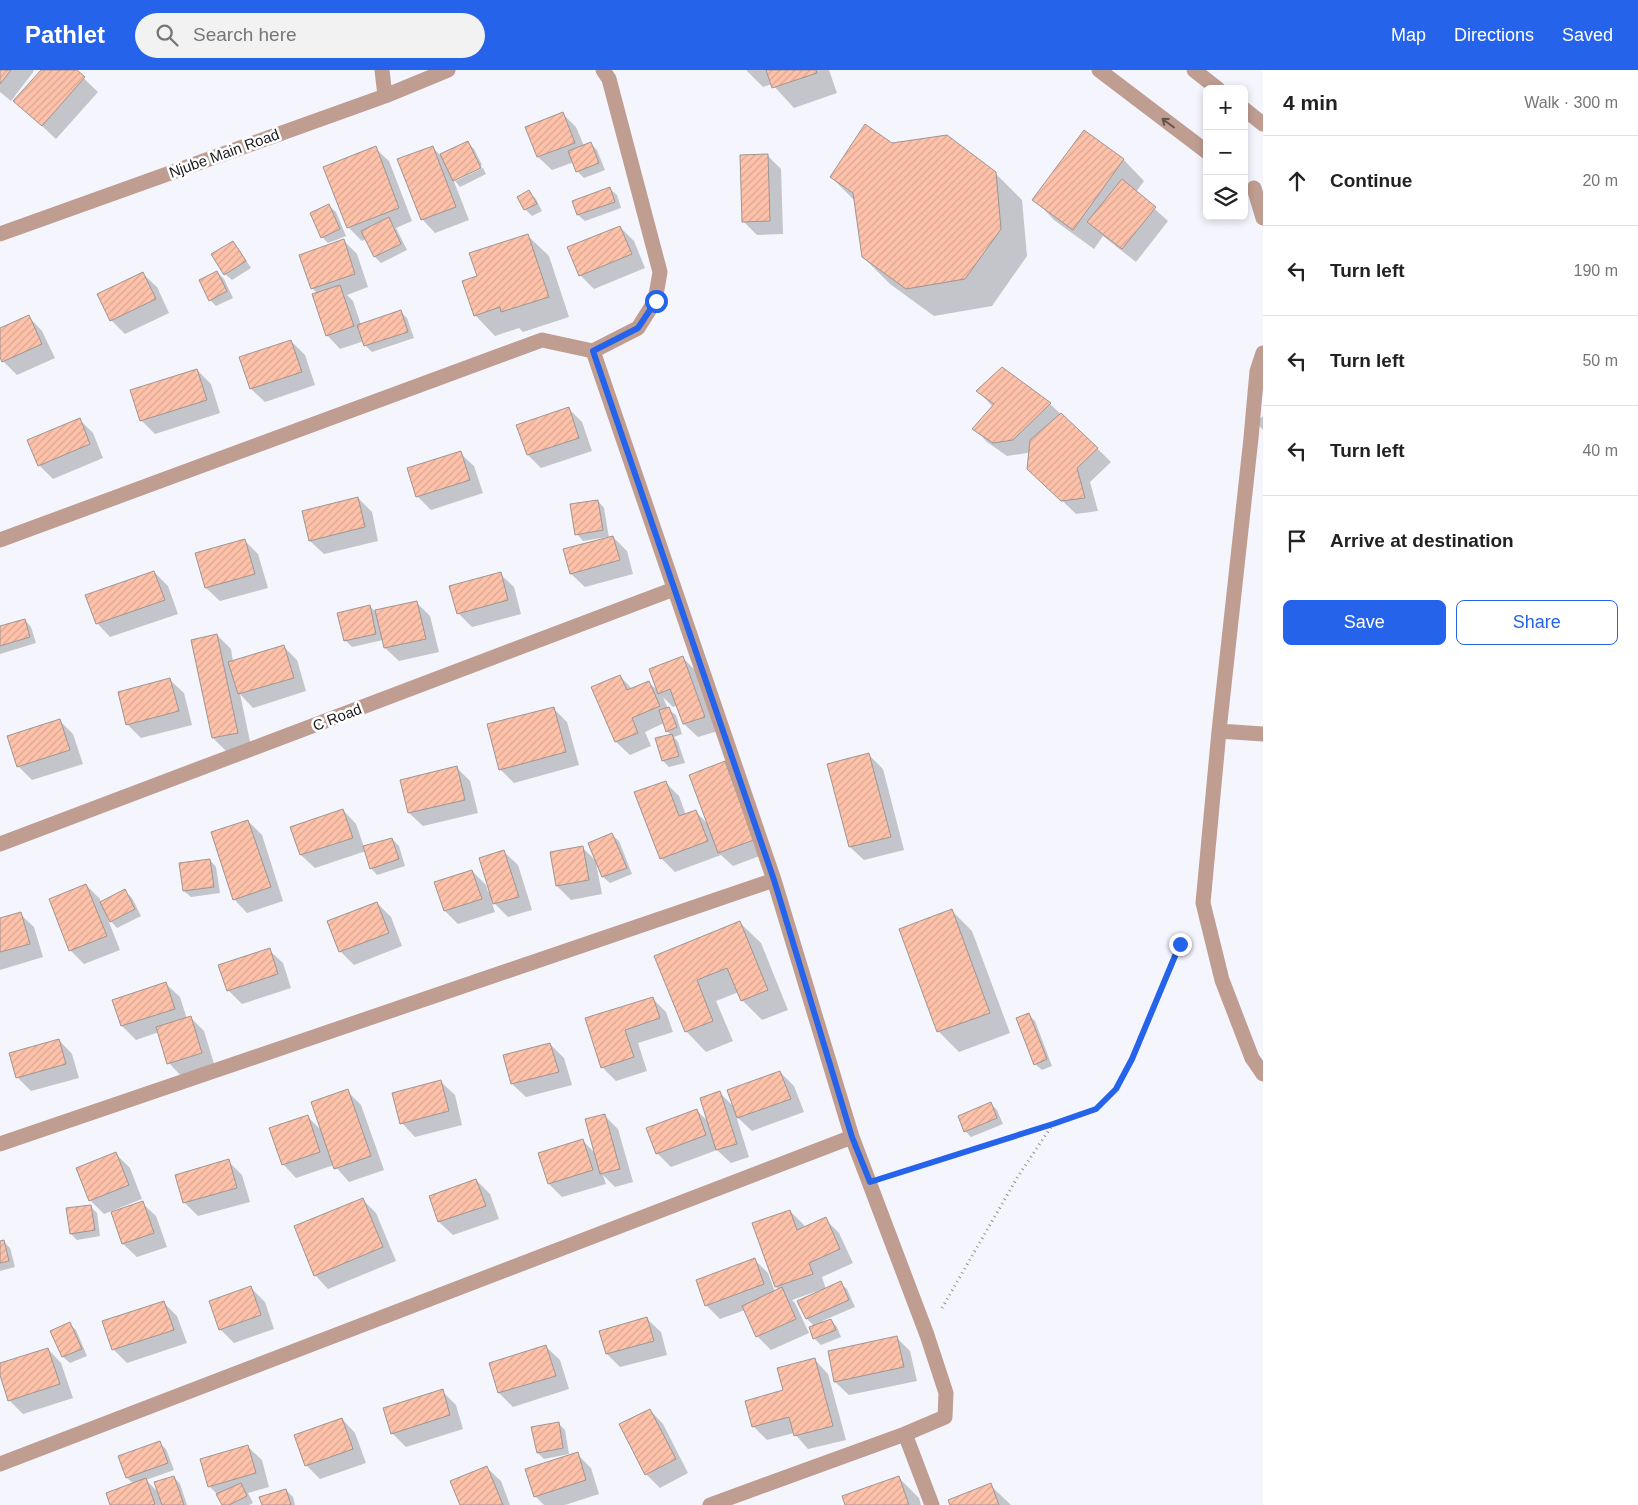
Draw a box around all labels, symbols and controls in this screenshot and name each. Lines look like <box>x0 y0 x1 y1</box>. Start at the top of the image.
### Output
search box <box>135 13 485 58</box>
text: Pathlet <box>25 21 105 48</box>
icon: search <box>153 21 181 49</box>
text: Search here <box>193 24 297 45</box>
text: Map <box>1391 25 1426 45</box>
text: Directions <box>1454 25 1534 45</box>
text: Saved <box>1562 25 1613 45</box>
map controls <box>1203 85 1248 220</box>
button: + <box>1203 85 1248 130</box>
text: 4 min <box>1283 91 1338 114</box>
text: Walk · 300 m <box>1524 94 1618 111</box>
one-way arrow <box>1162 117 1175 128</box>
street label: Njube Main Road <box>167 125 281 181</box>
button: − <box>1203 130 1248 175</box>
icon: ahead <box>1283 167 1311 195</box>
text: Continue <box>1330 170 1412 191</box>
text: 20 m <box>1582 172 1618 189</box>
button: layers <box>1203 175 1248 220</box>
icon: left <box>1283 257 1311 285</box>
text: Turn left <box>1330 260 1405 281</box>
text: 190 m <box>1574 262 1618 279</box>
route start <box>645 290 668 313</box>
icon: left <box>1283 347 1311 375</box>
text: Turn left <box>1330 350 1405 371</box>
text: 50 m <box>1582 352 1618 369</box>
icon: left <box>1283 437 1311 465</box>
text: Turn left <box>1330 440 1405 461</box>
text: 40 m <box>1582 442 1618 459</box>
icon: arrive <box>1283 527 1311 555</box>
text: Arrive at destination <box>1330 530 1514 551</box>
button: Save <box>1283 600 1446 645</box>
button: Share <box>1456 600 1618 645</box>
street label: C Road <box>310 700 364 734</box>
route end <box>1169 933 1192 956</box>

